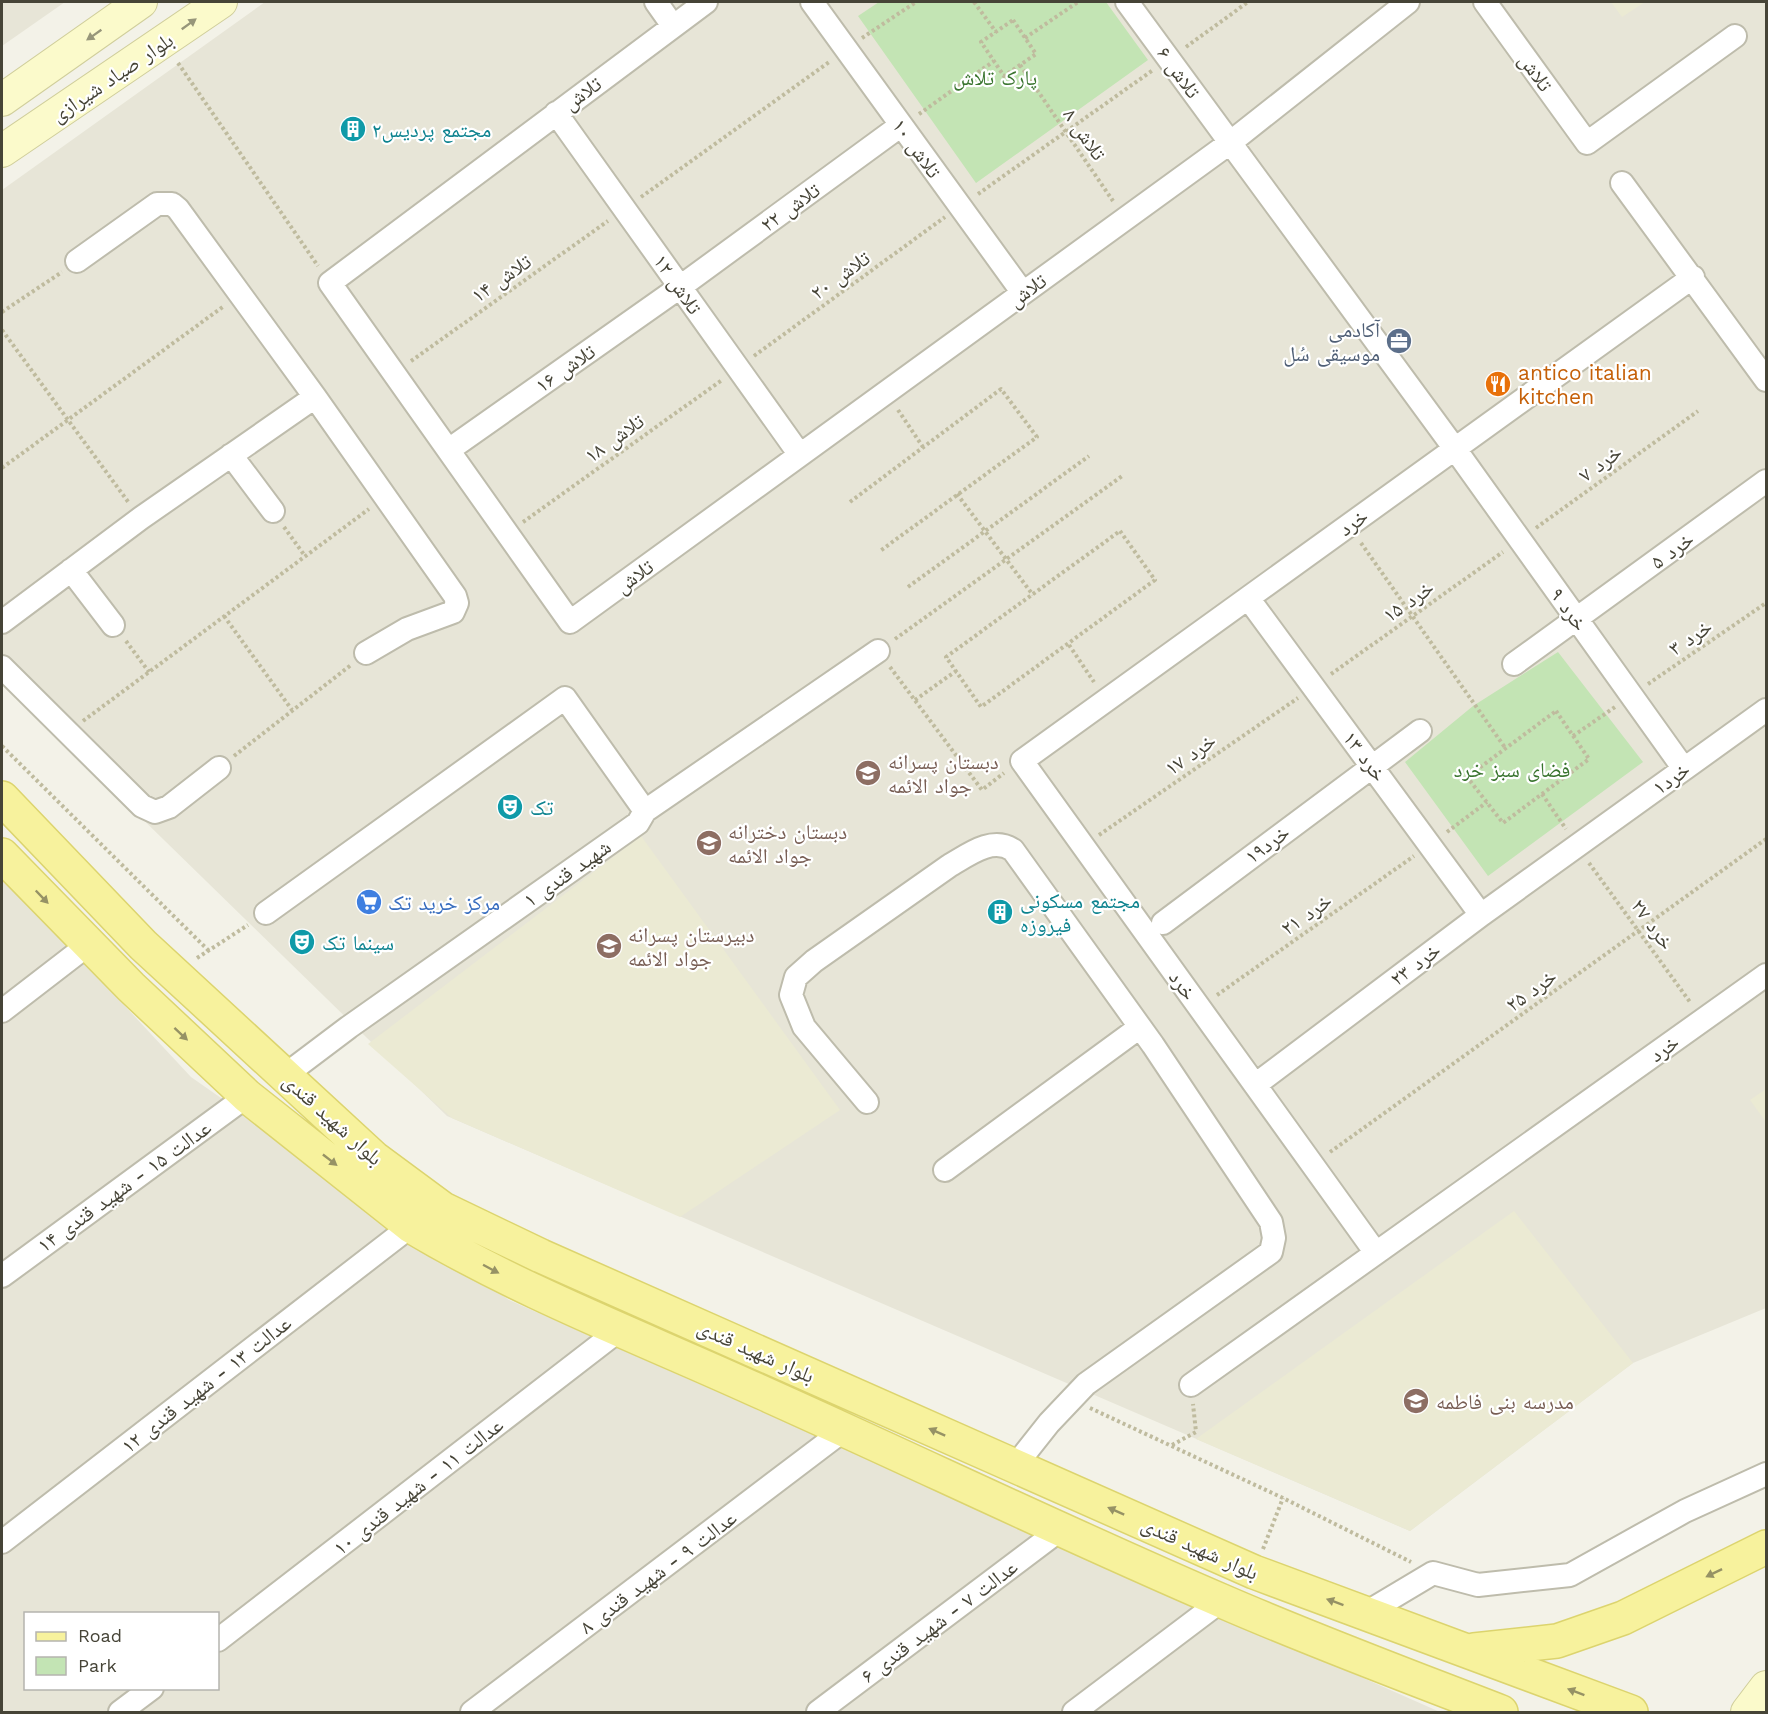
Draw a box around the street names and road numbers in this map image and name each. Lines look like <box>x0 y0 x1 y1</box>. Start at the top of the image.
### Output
street label: بلوار صیاد شیرازی <box>46 27 178 127</box>
street label: تلاش ۶ <box>1151 41 1206 103</box>
street label: تلاش <box>1513 48 1558 97</box>
street label: تلاش <box>558 71 607 116</box>
street label: تلاش ۸ <box>1057 103 1112 165</box>
street label: تلاش ۱۰ <box>886 113 947 183</box>
street label: تلاش ۲۲ <box>755 177 825 238</box>
street label: تلاش ۲۰ <box>805 245 875 306</box>
street label: تلاش ۱۴ <box>466 248 536 308</box>
street label: تلاش ۱۲ <box>648 249 708 319</box>
street label: تلاش <box>1003 268 1052 313</box>
street label: تلاش ۱۶ <box>530 338 600 398</box>
street label: تلاش ۱۸ <box>579 408 649 469</box>
street label: خرد ۷ <box>1574 439 1626 487</box>
street label: خرد <box>1333 503 1373 541</box>
street label: خرد ۵ <box>1646 526 1698 574</box>
street label: تلاش <box>610 554 659 599</box>
street label: خرد ۱۵ <box>1378 575 1438 627</box>
street label: خرد ۹ <box>1545 583 1593 635</box>
street label: خرد ۳ <box>1663 613 1717 661</box>
street label: خرد ۱۳ <box>1338 726 1392 786</box>
street label: خرد ۱۷ <box>1160 728 1220 780</box>
street label: خرد۱ <box>1647 756 1695 800</box>
street label: خرد۱۹ <box>1240 819 1294 869</box>
street label: شهيد قندی ۱ <box>518 834 616 912</box>
street label: خرد ۲۱ <box>1276 888 1336 940</box>
street label: خرد ۲۷ <box>1626 894 1680 954</box>
street label: خرد ۲۳ <box>1385 937 1445 991</box>
street label: خرد ۲۵ <box>1501 963 1561 1017</box>
street label: خرد <box>1164 965 1202 1005</box>
street label: خرد <box>1644 1029 1684 1067</box>
street label: بلوار شهید قندی <box>278 1068 388 1170</box>
street label: عدالت ۱۵ - شهید قندی ۱۴ <box>32 1114 216 1257</box>
street label: عدالت ۱۳ - شهید قندی ۱۲ <box>116 1310 296 1458</box>
street label: بلوار شهید قندی <box>694 1314 818 1388</box>
street label: عدالت ۱۱ - شهید قندی ۱۰ <box>328 1412 508 1560</box>
street label: عدالت ۹ - شهید قندی ۸ <box>575 1505 742 1639</box>
street label: بلوار شهید قندی <box>1138 1511 1262 1585</box>
street label: عدالت ۷ - شهید قندی ۶ <box>856 1554 1023 1688</box>

